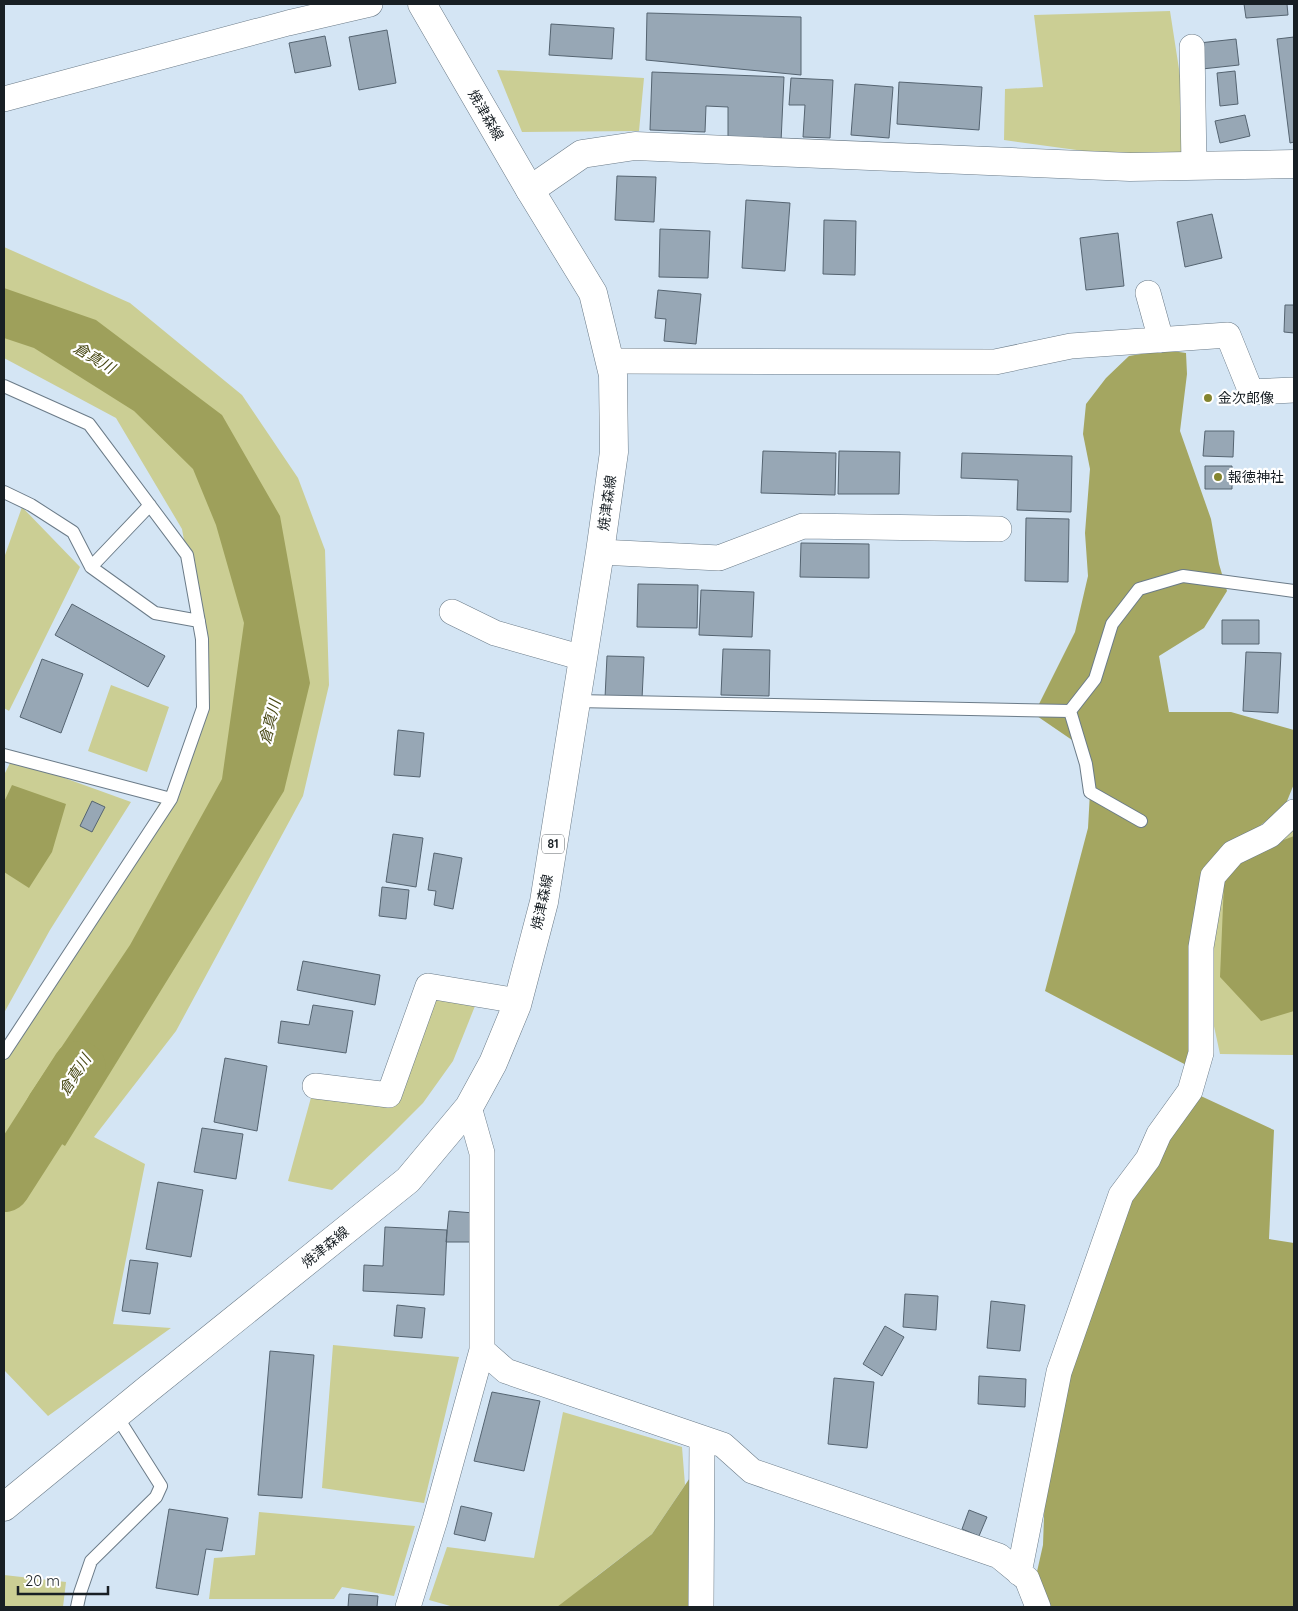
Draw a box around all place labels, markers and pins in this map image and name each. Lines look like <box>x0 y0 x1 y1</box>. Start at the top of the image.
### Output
place label: 金次郎像 <box>1218 389 1274 407</box>
marker: 金次郎像 <box>1202 392 1214 404</box>
place label: 報徳神社 <box>1228 468 1284 486</box>
marker: 報徳神社 <box>1212 471 1224 483</box>

